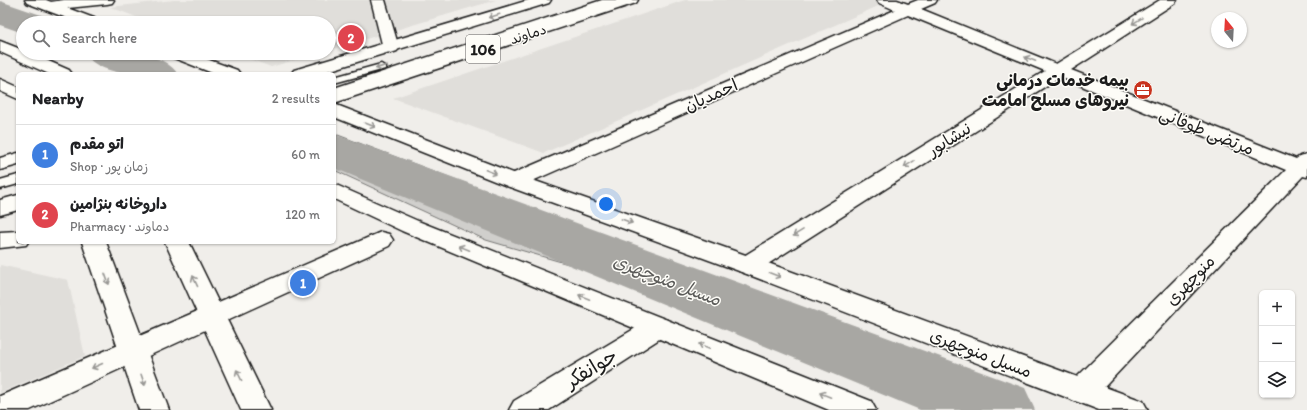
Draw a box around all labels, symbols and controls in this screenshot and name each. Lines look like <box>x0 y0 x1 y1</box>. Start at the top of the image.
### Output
north arrow <box>1211 12 1247 48</box>
one-way arrow <box>487 13 500 20</box>
search box <box>16 16 336 60</box>
one-way arrow <box>1131 17 1143 25</box>
street label: دماوند <box>508 21 549 48</box>
pin: 2 <box>338 23 364 53</box>
icon: search <box>30 27 52 49</box>
text: Search here <box>62 29 137 47</box>
road number: 106 <box>466 35 500 63</box>
one-way arrow <box>1024 54 1036 62</box>
one-way arrow <box>374 64 387 71</box>
place label: بیمه خدمات درمانی نیروهای مسلح امامت <box>982 70 1129 112</box>
street label: احمدیان <box>681 74 741 116</box>
office icon: بیمه خدمات درمانی نیروهای مسلح امامت <box>1132 79 1154 101</box>
text: Nearby <box>32 88 84 108</box>
text: 2 results <box>272 91 320 106</box>
street label: مرتضی طوفانی <box>1156 103 1257 160</box>
street label: نیشابور <box>922 118 975 162</box>
one-way arrow <box>364 121 376 129</box>
text: اتو مقدم <box>70 135 124 153</box>
text: 1 <box>42 147 48 162</box>
text: 60 m <box>291 147 320 162</box>
text: Shop · زمان پور <box>70 159 148 174</box>
one-way arrow <box>904 160 915 168</box>
one-way arrow <box>485 169 497 177</box>
your location <box>596 194 616 214</box>
text: داروخانه بنژامین <box>70 195 167 213</box>
text: 2 <box>42 207 48 222</box>
text: 120 m <box>285 207 320 222</box>
one-way arrow <box>620 218 632 226</box>
text: Pharmacy · دماوند <box>70 219 169 234</box>
one-way arrow <box>793 229 804 237</box>
one-way arrow <box>458 243 470 251</box>
water label: مسیل منوچهری <box>610 249 724 312</box>
street label: منوچهری <box>1161 251 1220 311</box>
pin: 1 <box>290 268 316 298</box>
one-way arrow <box>104 272 112 284</box>
one-way arrow <box>769 272 781 280</box>
one-way arrow <box>191 275 198 287</box>
map controls <box>1259 290 1295 398</box>
button: + <box>1259 290 1295 326</box>
one-way arrow <box>579 292 591 300</box>
street label: مسیل منوچهری <box>927 324 1035 383</box>
button: − <box>1259 326 1295 362</box>
one-way arrow <box>699 341 711 349</box>
street label: جوانفکر <box>559 343 621 394</box>
button: layers <box>1259 362 1295 398</box>
one-way arrow <box>92 363 104 371</box>
one-way arrow <box>235 369 242 381</box>
one-way arrow <box>140 374 148 386</box>
one-way arrow <box>819 391 831 398</box>

